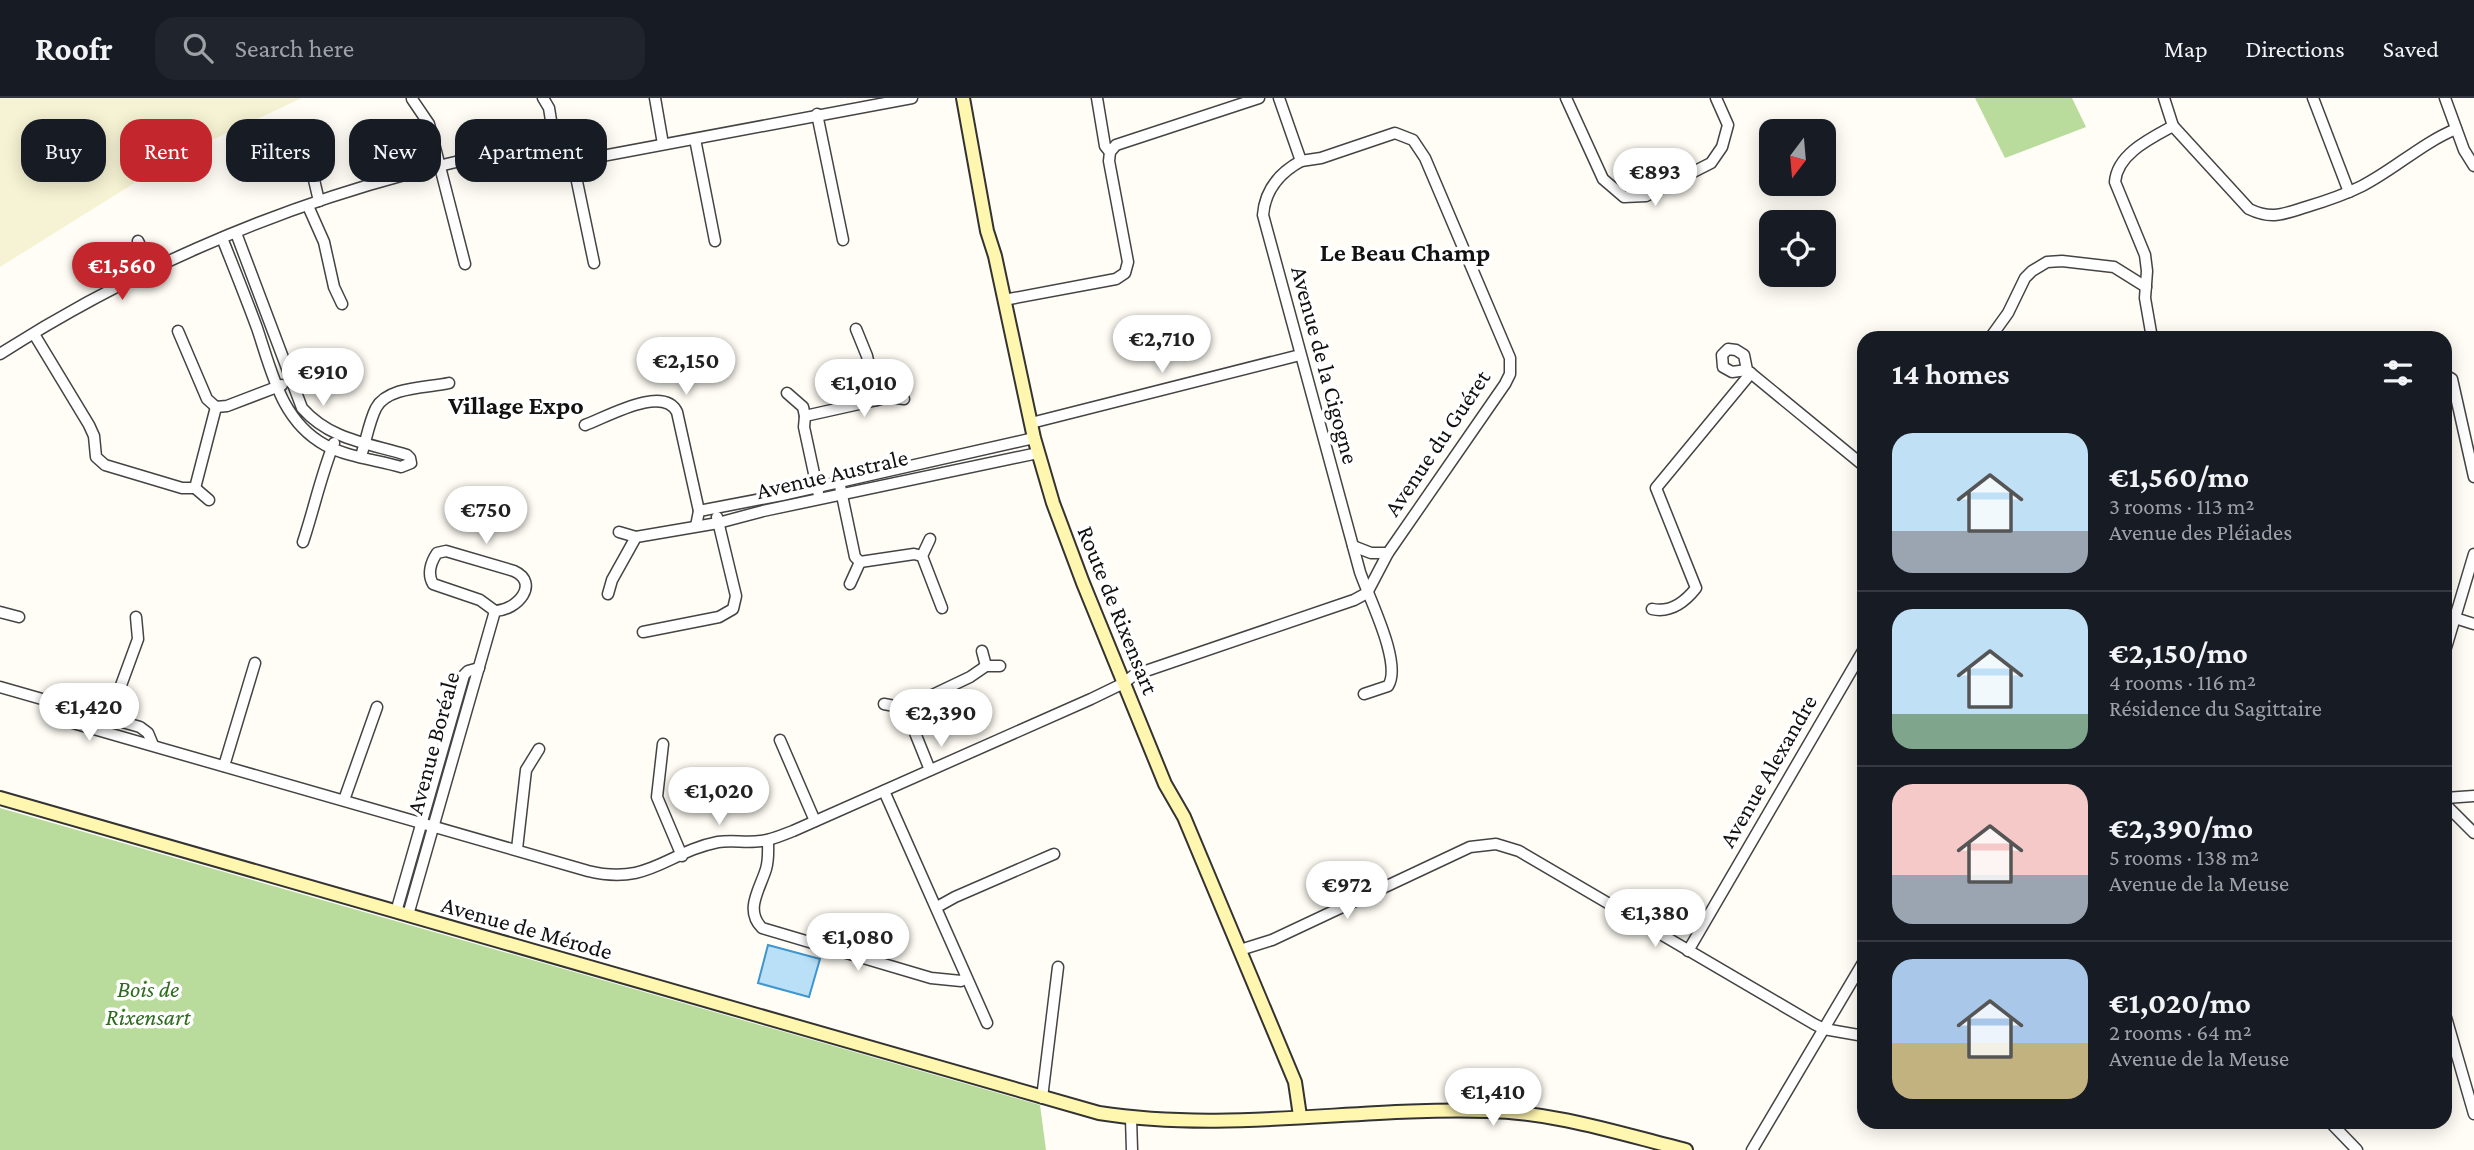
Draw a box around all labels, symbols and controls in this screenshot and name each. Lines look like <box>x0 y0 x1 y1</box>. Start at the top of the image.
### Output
search box <box>155 17 645 80</box>
icon: search <box>179 29 217 67</box>
text: Roofr <box>35 30 113 67</box>
text: Search here <box>235 34 354 63</box>
text: Map <box>2164 35 2208 62</box>
text: Directions <box>2246 35 2345 62</box>
text: Saved <box>2383 35 2439 62</box>
chip: Buy <box>21 119 106 182</box>
chip: Rent <box>120 119 212 182</box>
chip: Filters <box>226 119 335 182</box>
chip: New <box>349 119 441 182</box>
chip: Apartment <box>455 119 607 182</box>
north arrow <box>1759 119 1836 196</box>
map controls <box>1759 119 1836 287</box>
pin: €893 <box>1614 148 1696 208</box>
text: €893 <box>1629 158 1681 184</box>
button: locate <box>1759 210 1836 287</box>
district label: Le Beau Champ <box>1320 238 1490 267</box>
pin: €1,560 <box>65 242 179 302</box>
text: €1,560 <box>88 252 156 278</box>
street label: Avenue de la Cigogne <box>1286 263 1365 467</box>
pin: €2,710 <box>1105 316 1219 375</box>
text: €2,710 <box>1129 325 1195 351</box>
pin: €2,150 <box>629 338 743 397</box>
text: €2,150 <box>652 347 720 373</box>
pin: €910 <box>282 348 364 408</box>
icon: filters <box>2379 354 2417 392</box>
text: 14 homes <box>1892 357 2010 390</box>
text: €910 <box>298 358 348 384</box>
pin: €1,010 <box>807 360 921 419</box>
street label: Avenue du Guéret <box>1378 364 1496 521</box>
text: €1,010 <box>831 369 897 395</box>
district label: Village Expo <box>447 391 584 420</box>
street label: Avenue Australe <box>753 443 910 504</box>
text: €1,560/mo <box>2109 460 2249 493</box>
icon: home <box>1948 461 2032 545</box>
pin: €750 <box>445 486 527 546</box>
text: 3 rooms · 113 m² <box>2109 493 2254 519</box>
text: €750 <box>460 496 512 522</box>
text: Avenue des Pléiades <box>2109 519 2292 545</box>
street label: Route de Rixensart <box>1072 522 1165 699</box>
text: €2,150/mo <box>2109 636 2248 669</box>
icon: home <box>1948 637 2032 721</box>
street label: Avenue Boréale <box>400 669 465 817</box>
text: 4 rooms · 116 m² <box>2109 669 2256 695</box>
pin: €1,420 <box>32 684 146 743</box>
pin: €2,390 <box>884 690 998 749</box>
street label: Avenue Alexandre <box>1713 690 1822 852</box>
text: €1,420 <box>55 693 123 719</box>
text: Résidence du Sagittaire <box>2109 695 2322 721</box>
text: €2,390 <box>906 699 976 725</box>
pin: €1,020 <box>662 768 776 827</box>
text: €1,020 <box>684 777 754 803</box>
text: €2,390/mo <box>2109 811 2253 844</box>
icon: home <box>1948 812 2032 896</box>
text: 5 rooms · 138 m² <box>2109 844 2259 870</box>
pin: €972 <box>1306 862 1388 921</box>
text: Avenue de la Meuse <box>2109 870 2289 896</box>
text: €972 <box>1322 871 1372 897</box>
street label: Avenue de Mérode <box>439 890 616 965</box>
pin: €1,380 <box>1598 890 1712 949</box>
text: €1,380 <box>1621 899 1689 925</box>
pin: €1,080 <box>801 914 915 973</box>
text: €1,080 <box>822 923 894 949</box>
park label: Bois de Rixensart <box>105 975 191 1030</box>
text: €1,020/mo <box>2109 986 2251 1019</box>
icon: home <box>1948 987 2032 1071</box>
text: 2 rooms · 64 m² <box>2109 1019 2252 1045</box>
text: Avenue de la Meuse <box>2109 1045 2289 1071</box>
pin: €1,410 <box>1436 1068 1550 1128</box>
text: €1,410 <box>1461 1078 1525 1104</box>

